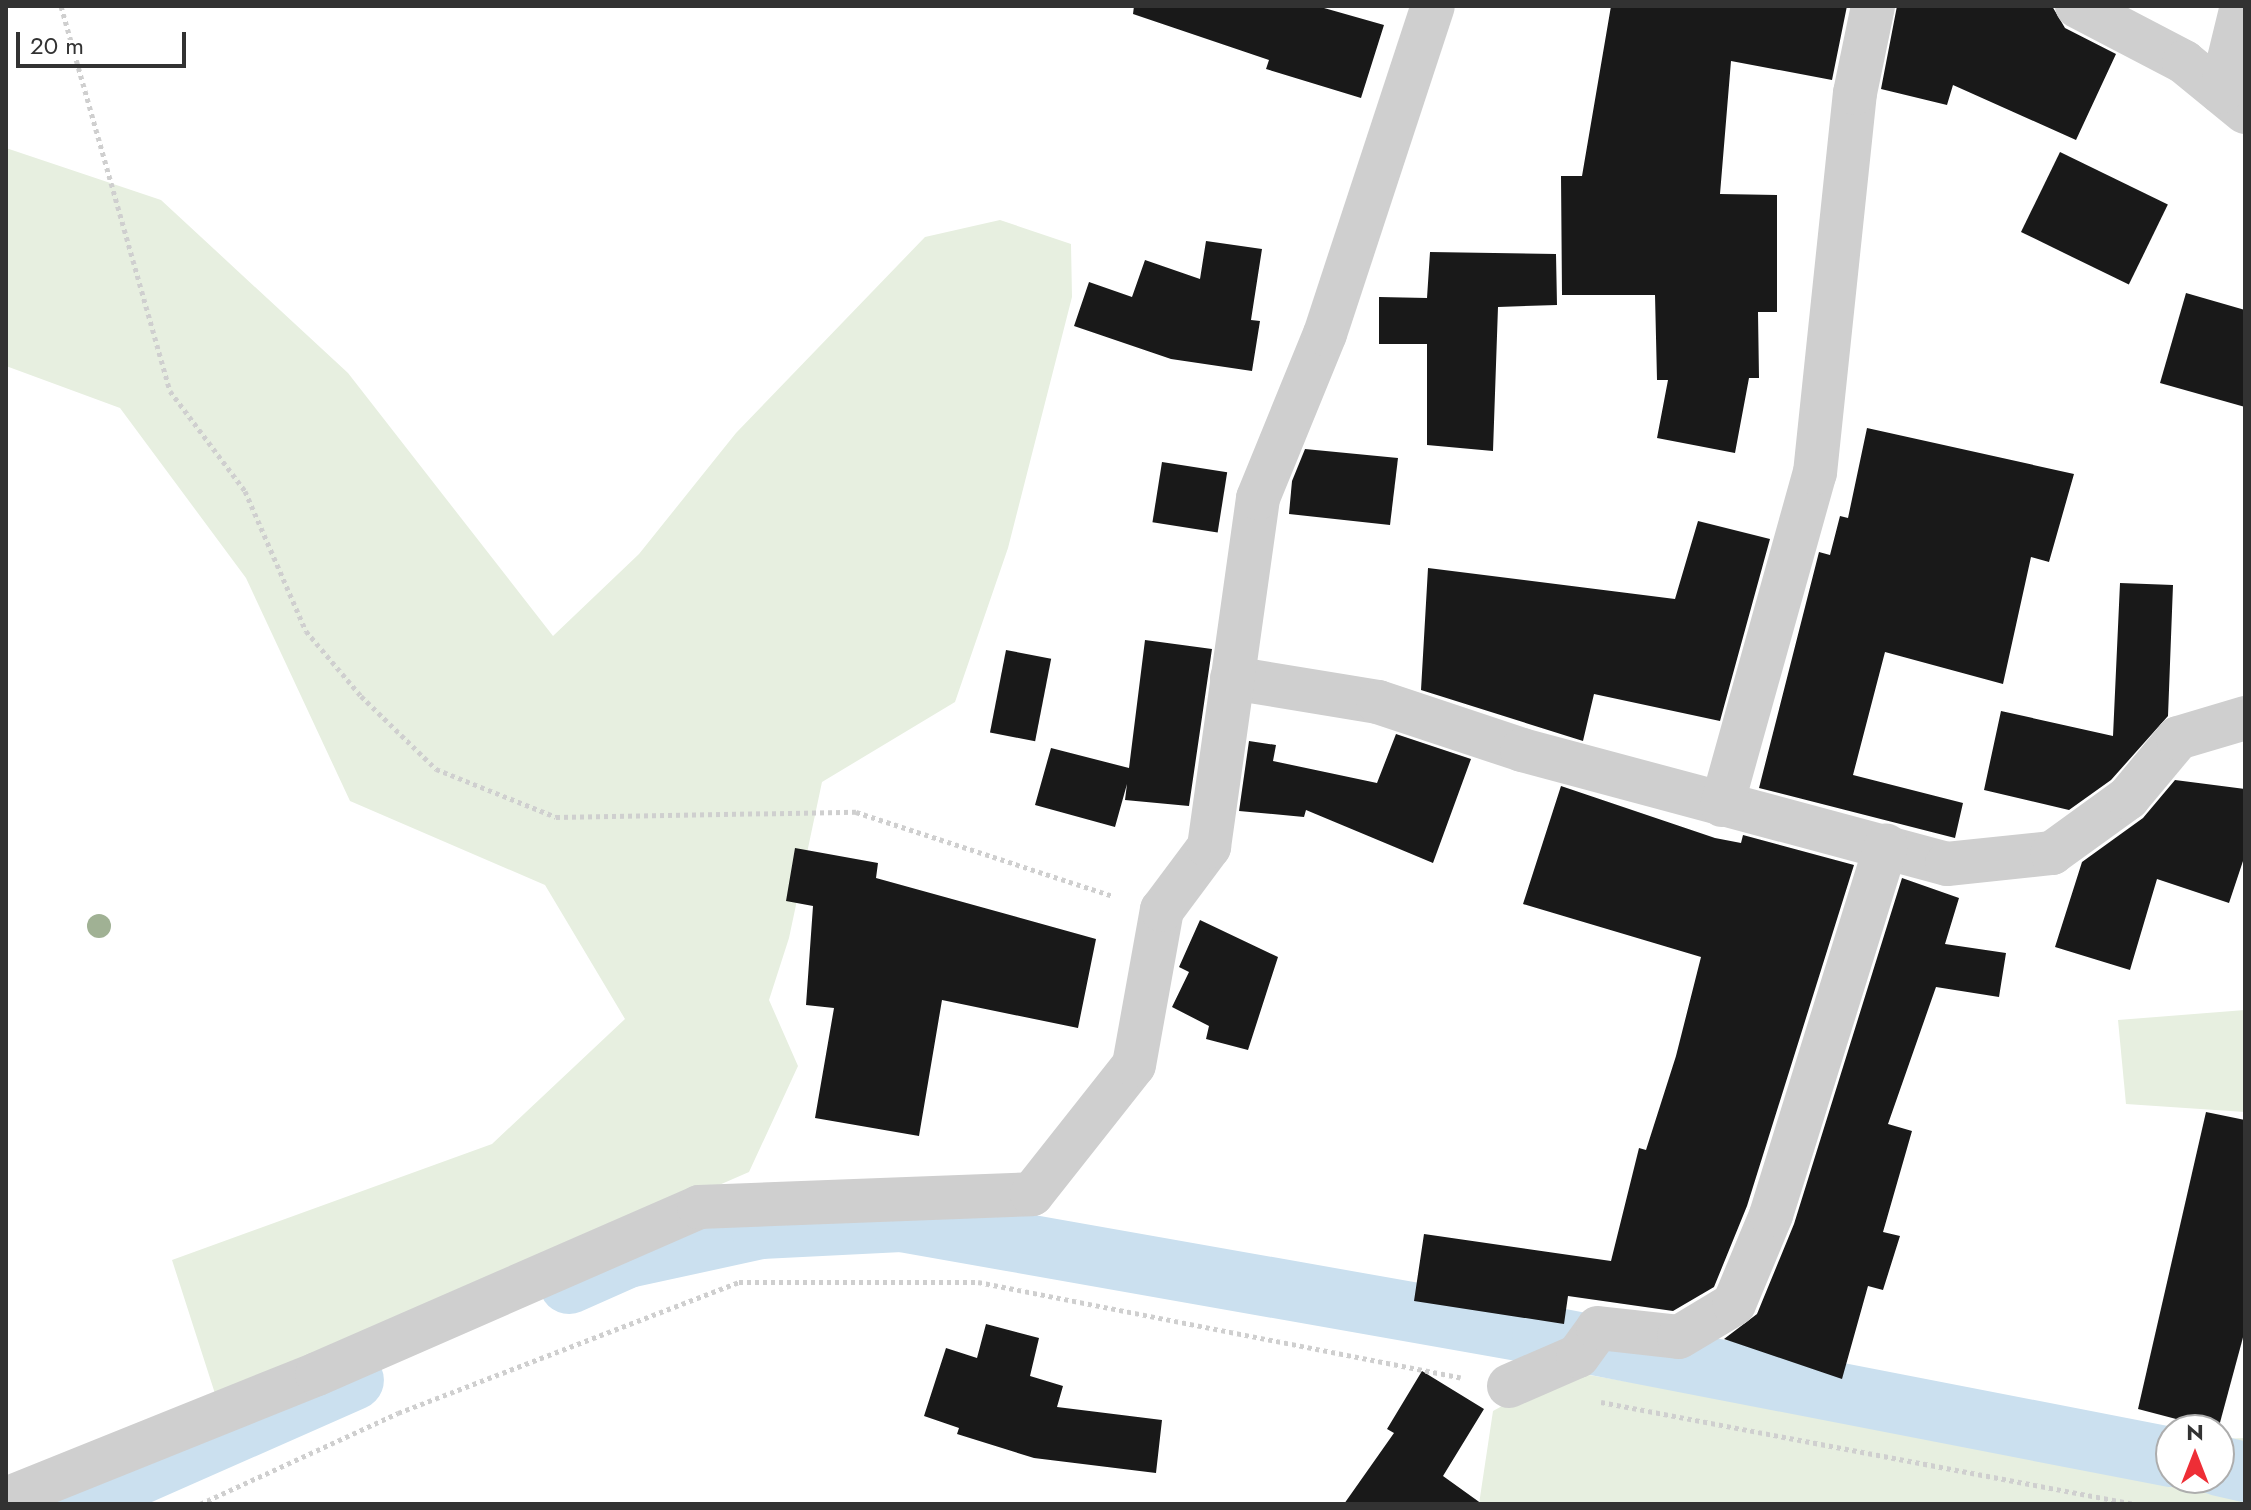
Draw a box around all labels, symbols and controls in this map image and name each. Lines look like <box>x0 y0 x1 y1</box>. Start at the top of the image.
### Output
scale bar <box>20 16 190 66</box>
text: 20 m <box>30 28 84 63</box>
north arrow <box>2155 1414 2235 1494</box>
text: N <box>2186 1416 2204 1448</box>

